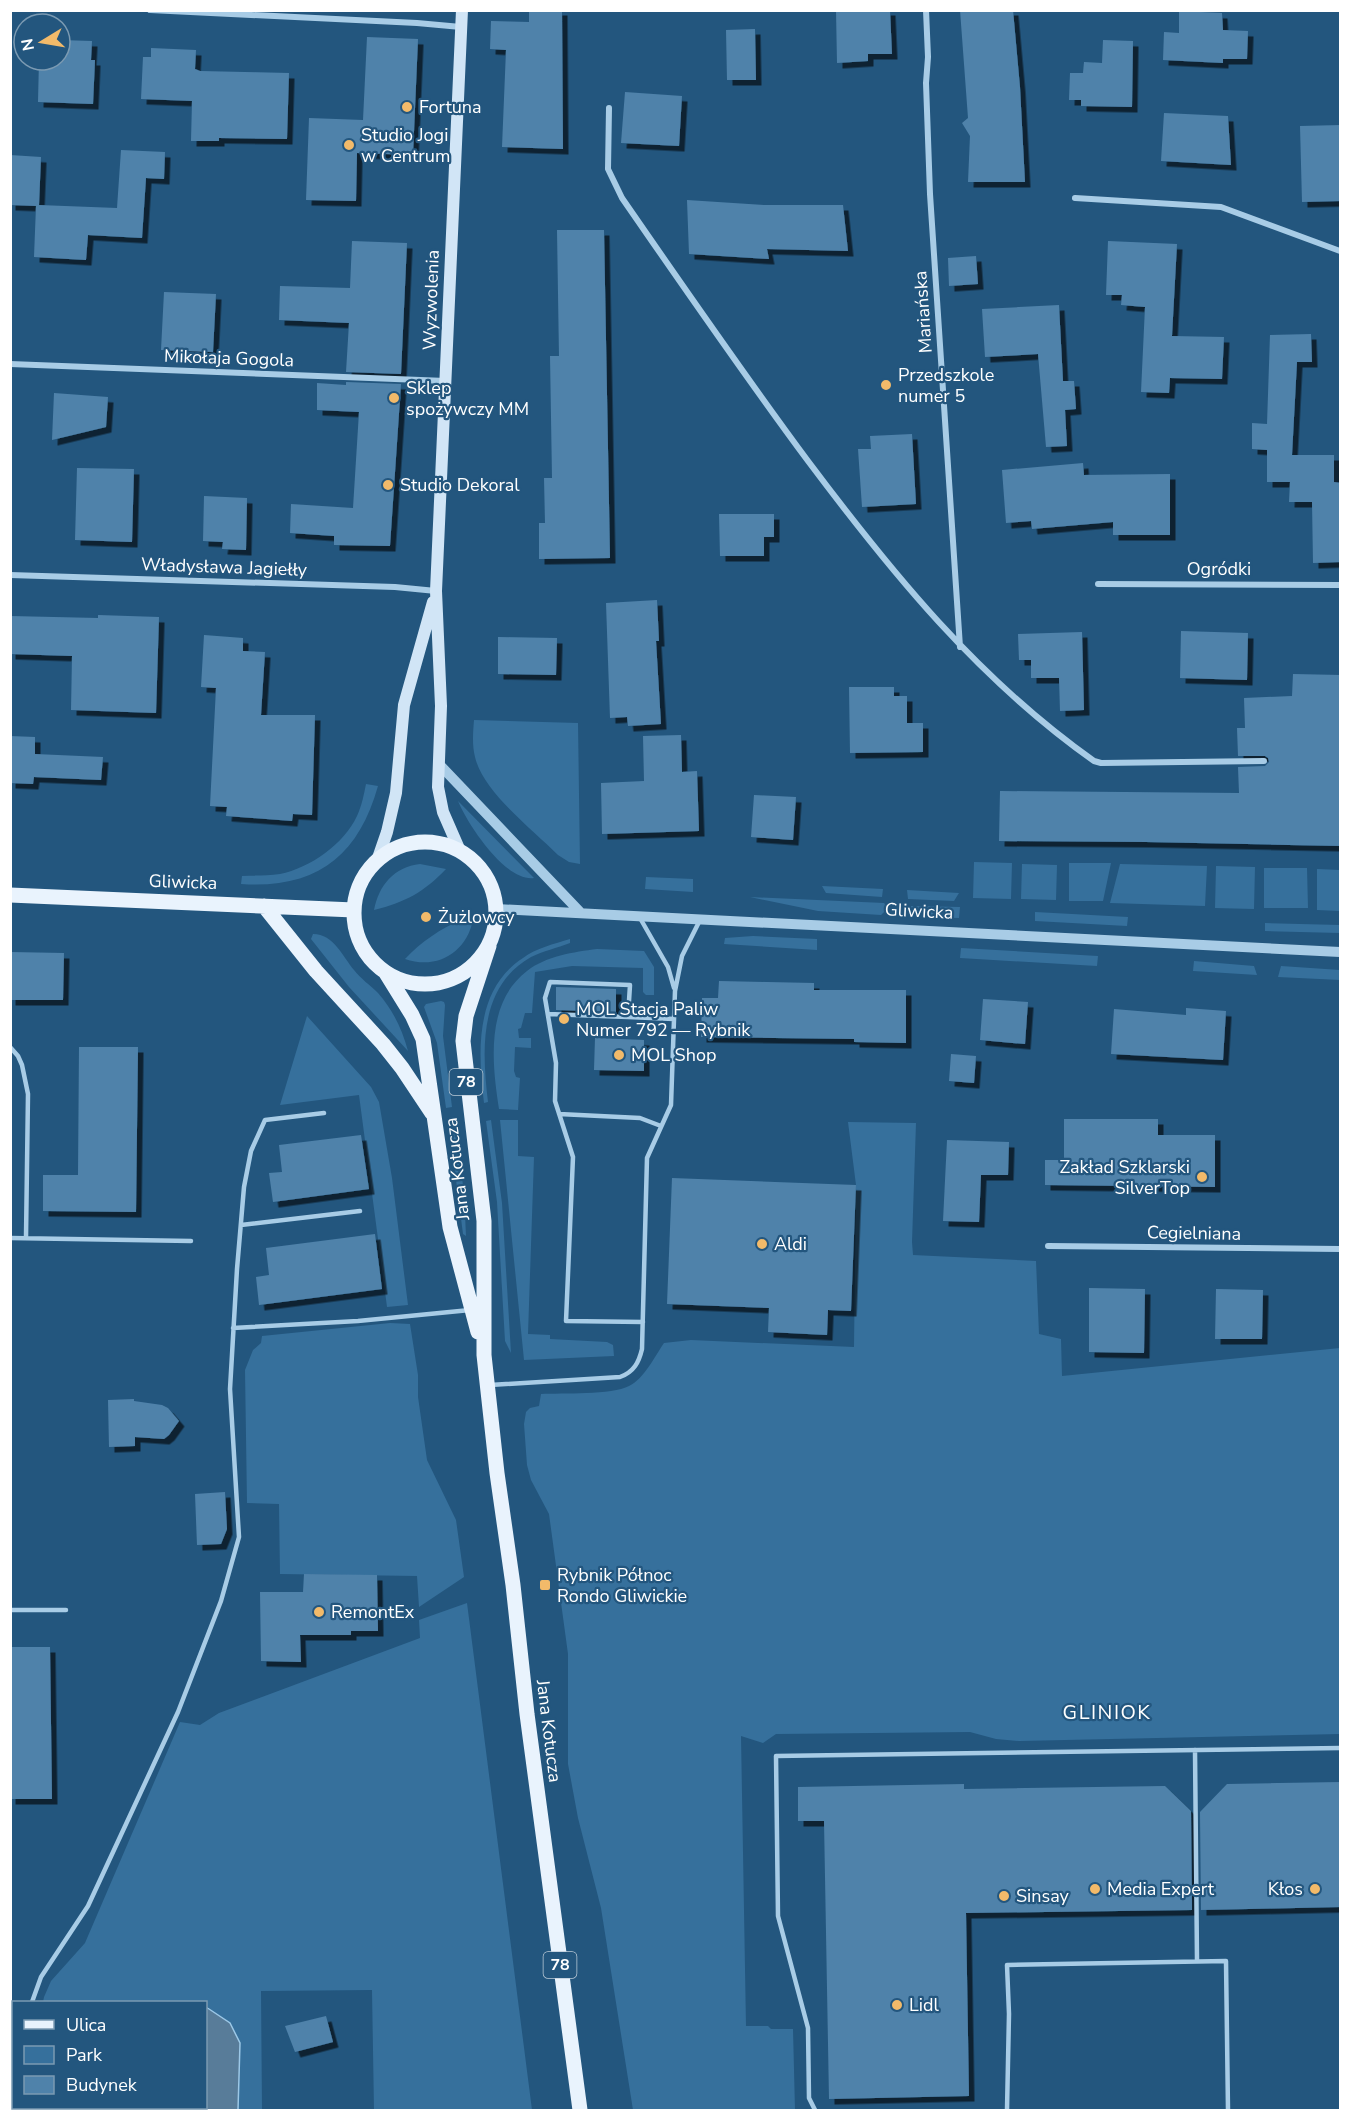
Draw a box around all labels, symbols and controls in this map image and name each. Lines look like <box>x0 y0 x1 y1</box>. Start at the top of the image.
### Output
north arrow <box>12 12 72 72</box>
text: N <box>16 37 40 53</box>
place label: Fortuna <box>419 95 482 119</box>
marker: Fortuna <box>400 100 414 114</box>
place label: Studio Jogi w Centrum <box>361 123 450 168</box>
marker: Studio Jogi w Centrum <box>342 138 356 152</box>
street label: Wyzwolenia <box>417 249 445 351</box>
street label: Mariańska <box>908 270 938 354</box>
street label: Mikołaja Gogola <box>164 344 294 372</box>
place label: Przedszkole numer 5 <box>898 363 994 408</box>
place label: Sklep spożywczy MM <box>406 376 529 421</box>
marker: Przedszkole numer 5 <box>879 378 893 392</box>
marker: Sklep spożywczy MM <box>387 391 401 405</box>
place label: Studio Dekoral <box>400 473 520 497</box>
marker: Studio Dekoral <box>381 478 395 492</box>
street label: Władysława Jagiełły <box>141 552 308 582</box>
street label: Ogródki <box>1187 557 1251 581</box>
street label: Gliwicka <box>148 869 218 895</box>
street label: Gliwicka <box>884 897 954 925</box>
place label: Żużlowcy <box>438 905 515 929</box>
marker: Żużlowcy <box>419 910 433 924</box>
place label: MOL Stacja Paliw Numer 792 — Rybnik <box>576 997 751 1042</box>
marker: MOL Stacja Paliw Numer 792 — Rybnik <box>557 1012 571 1026</box>
place label: MOL Shop <box>631 1043 716 1067</box>
marker: MOL Shop <box>612 1048 626 1062</box>
road number: 78 <box>450 1069 482 1095</box>
street label: Jana Kotucza <box>439 1116 475 1223</box>
place label: Zakład Szklarski SilverTop <box>1060 1155 1190 1200</box>
marker: Zakład Szklarski SilverTop <box>1195 1170 1209 1184</box>
street label: Cegielniana <box>1147 1220 1241 1246</box>
place label: Aldi <box>774 1232 807 1256</box>
marker: Aldi <box>755 1237 769 1251</box>
place label: Rybnik Północ Rondo Gliwickie <box>557 1563 687 1608</box>
marker: Rybnik Północ Rondo Gliwickie <box>538 1578 552 1592</box>
place label: RemontEx <box>331 1600 415 1624</box>
marker: RemontEx <box>312 1605 326 1619</box>
street label: Jana Kotucza <box>531 1677 567 1784</box>
district label: GLINIOK <box>1063 1699 1151 1726</box>
place label: Media Expert <box>1107 1877 1215 1901</box>
place label: Kłos <box>1268 1877 1303 1901</box>
marker: Media Expert <box>1088 1882 1102 1896</box>
marker: Kłos <box>1308 1882 1322 1896</box>
place label: Sinsay <box>1016 1884 1070 1908</box>
marker: Sinsay <box>997 1889 1011 1903</box>
road number: 78 <box>544 1952 576 1978</box>
place label: Lidl <box>909 1993 939 2017</box>
marker: Lidl <box>890 1998 904 2012</box>
legend <box>12 2001 207 2109</box>
text: Ulica <box>66 2013 106 2037</box>
text: Park <box>66 2043 103 2067</box>
text: Budynek <box>66 2073 138 2097</box>

